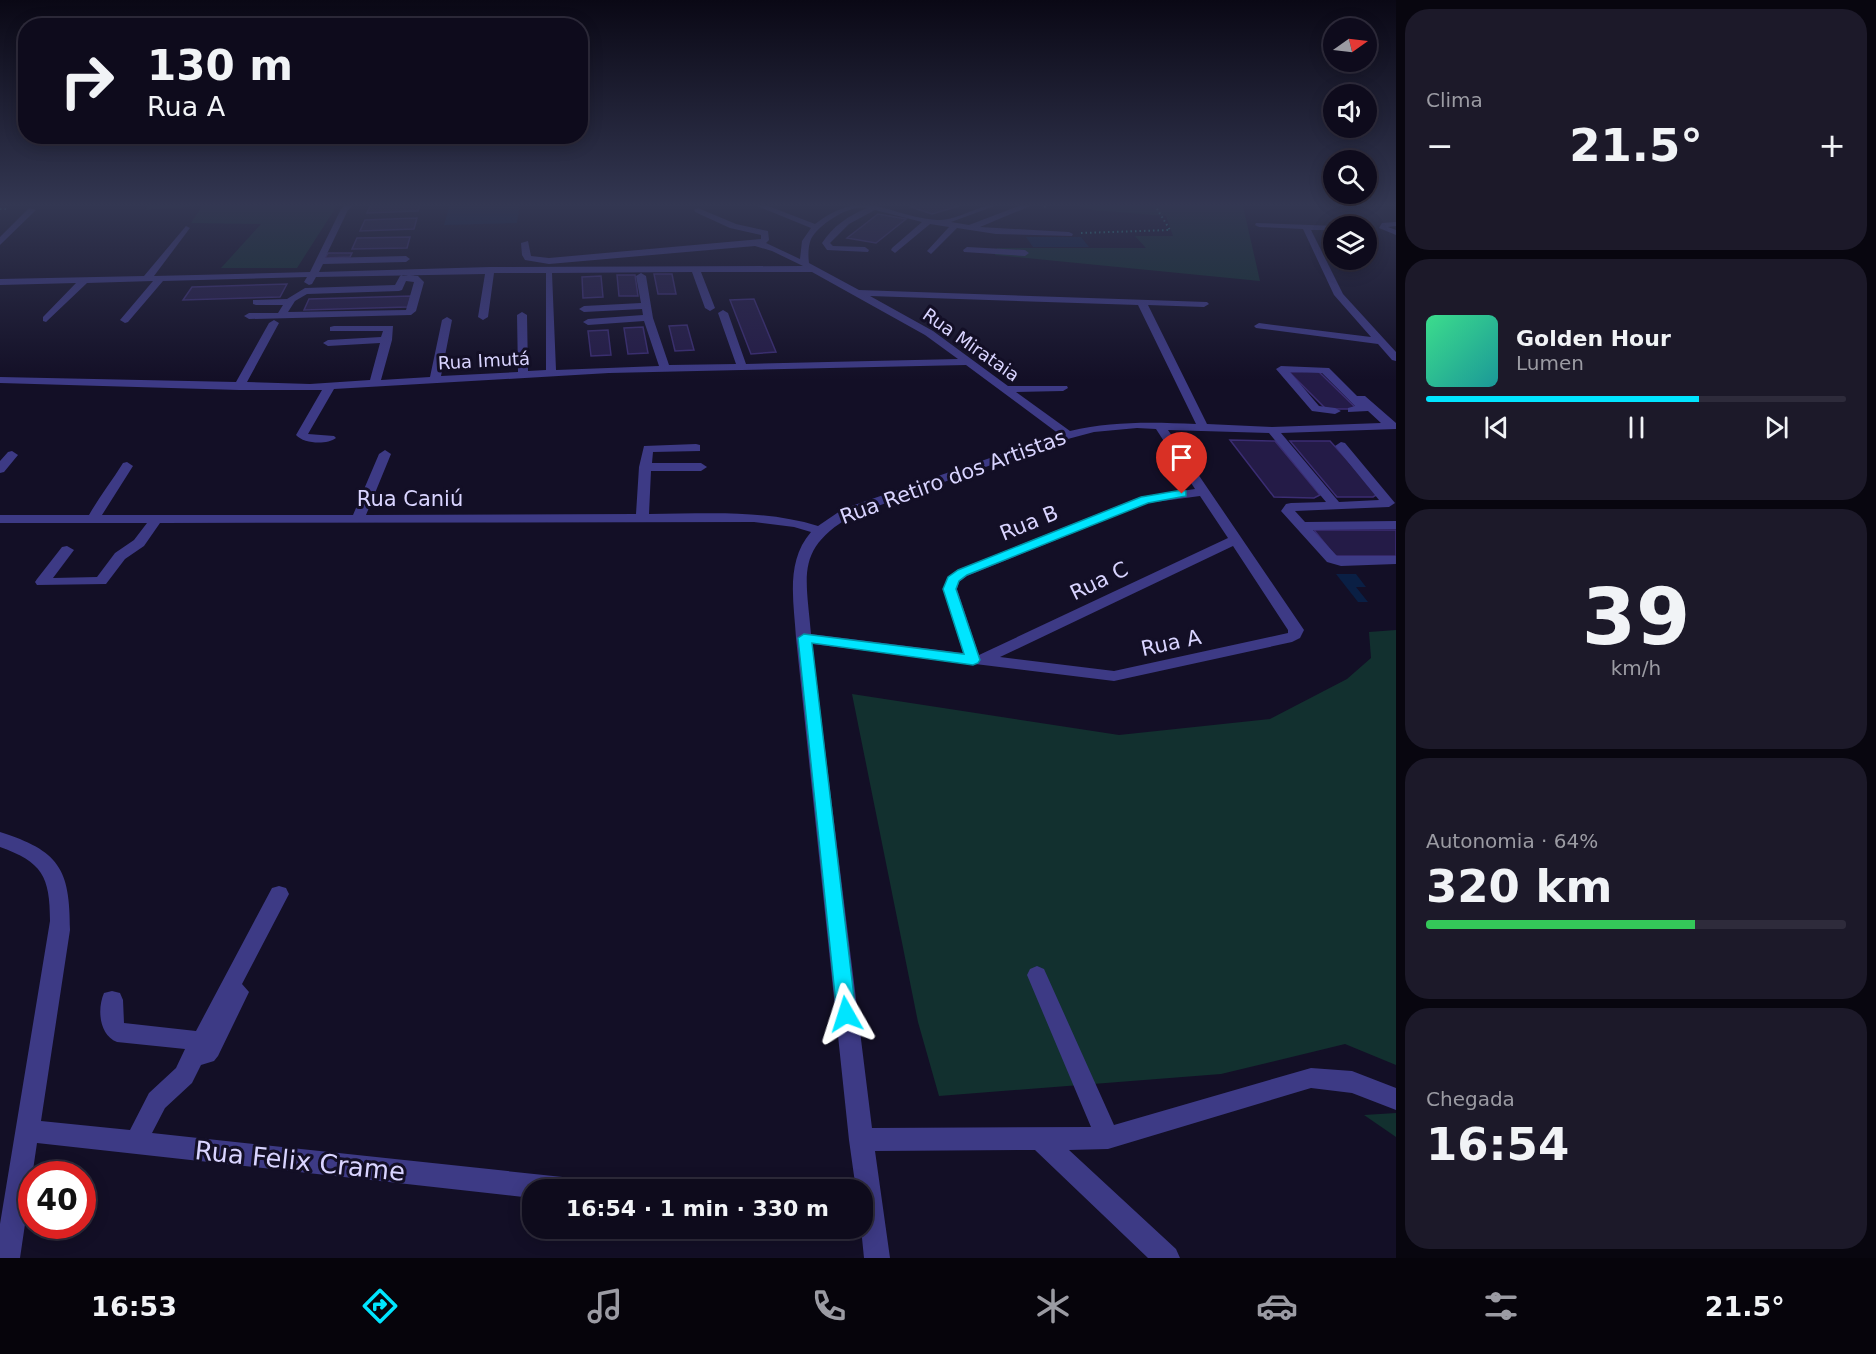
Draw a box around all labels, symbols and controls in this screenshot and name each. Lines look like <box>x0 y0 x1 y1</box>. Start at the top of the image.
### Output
north arrow <box>1323 18 1377 72</box>
map controls <box>1323 18 1377 270</box>
text: 130 m <box>147 41 293 90</box>
icon: right <box>48 42 126 120</box>
button: sound <box>1323 84 1377 138</box>
text: Clima <box>1426 88 1483 112</box>
text: Rua A <box>147 91 225 122</box>
text: 21.5° <box>1569 119 1703 172</box>
text: − <box>1426 126 1454 165</box>
text: + <box>1818 126 1846 165</box>
button: search <box>1323 150 1377 204</box>
button: layers <box>1323 216 1377 270</box>
street label: Rua Mirataia <box>919 304 1024 386</box>
text: Golden Hour <box>1516 326 1671 351</box>
street label: Rua Imutá <box>437 348 531 373</box>
text: Lumen <box>1516 351 1584 375</box>
icon: previous <box>1480 411 1513 444</box>
icon: pause <box>1620 411 1653 444</box>
icon: next <box>1760 411 1793 444</box>
street label: Rua Retiro dos Artistas <box>837 425 1069 529</box>
pin <box>1156 432 1207 494</box>
icon: arrive <box>1165 441 1198 474</box>
street label: Rua Caniú <box>357 487 463 511</box>
street label: Rua B <box>996 500 1062 546</box>
street label: Rua C <box>1066 557 1132 605</box>
text: 39 <box>1582 572 1690 662</box>
street label: Rua A <box>1139 625 1204 661</box>
text: km/h <box>1611 656 1661 680</box>
text: Autonomia · 64% <box>1426 829 1598 853</box>
text: 320 km <box>1426 860 1612 913</box>
position arrow <box>814 982 878 1046</box>
text: Chegada <box>1426 1087 1515 1111</box>
text: 16:54 <box>1426 1118 1569 1171</box>
street label: Rua Felix Crame <box>193 1135 407 1187</box>
speed limit sign: 40 <box>18 1161 96 1239</box>
text: 16:54 · 1 min · 330 m <box>566 1196 829 1221</box>
icon: directions <box>359 1285 401 1327</box>
icon: music <box>584 1285 626 1327</box>
icon: phone <box>808 1285 850 1327</box>
icon: climate <box>1032 1285 1074 1327</box>
icon: car <box>1256 1285 1298 1327</box>
icon: filters <box>1480 1285 1522 1327</box>
text: 16:53 <box>91 1291 177 1322</box>
text: 21.5° <box>1705 1291 1785 1322</box>

